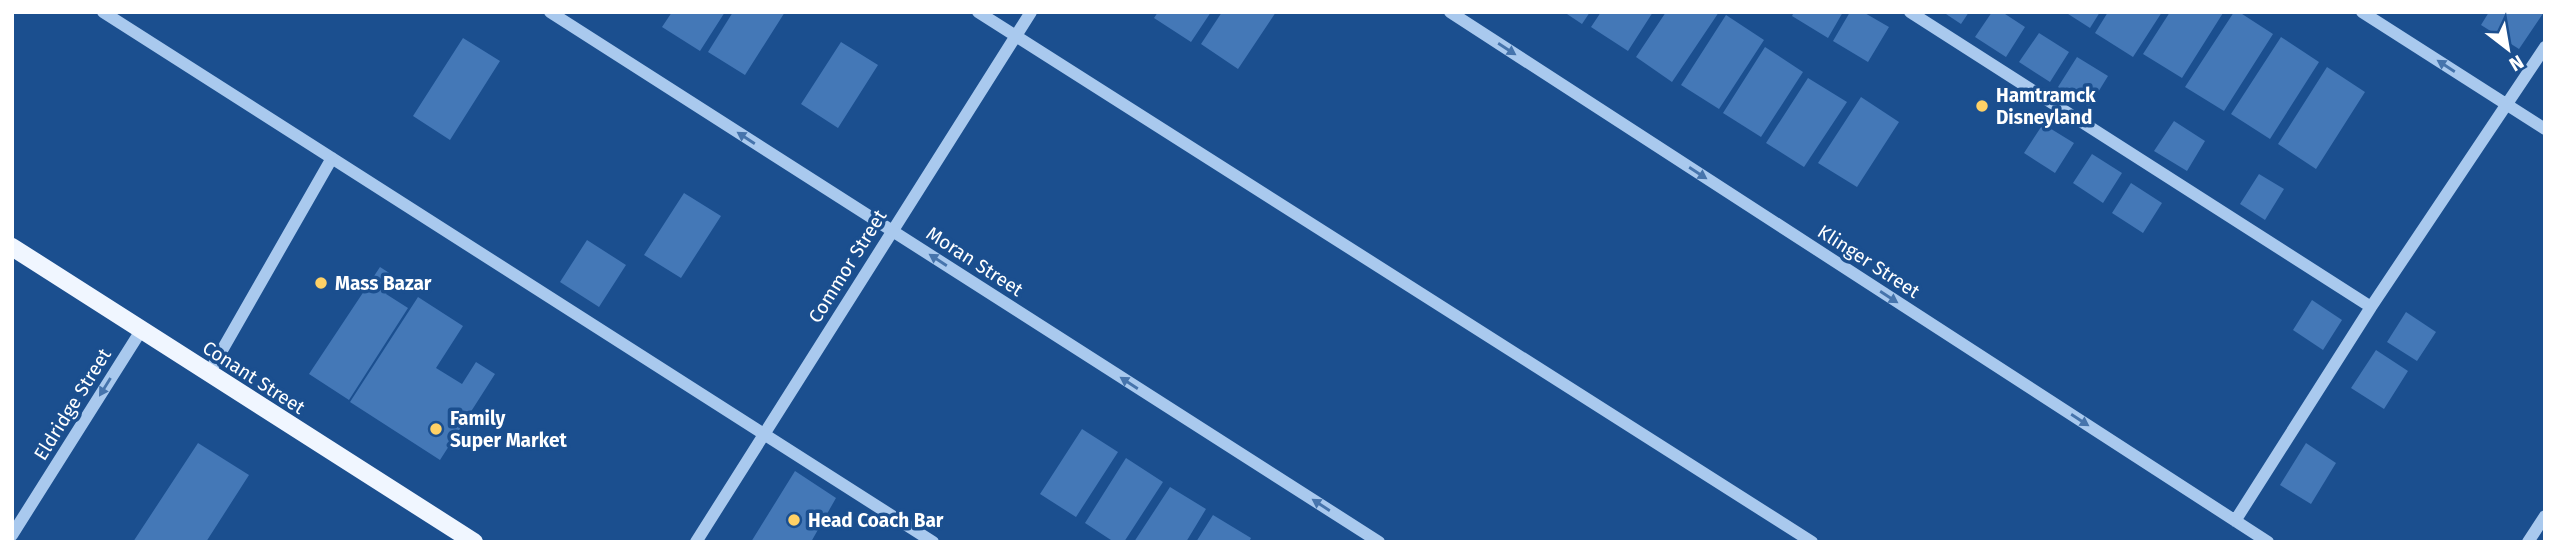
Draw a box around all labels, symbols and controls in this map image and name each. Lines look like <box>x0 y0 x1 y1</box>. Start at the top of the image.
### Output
north arrow <box>2473 14 2543 84</box>
one-way arrow <box>1497 43 1517 56</box>
text: N <box>2505 50 2528 76</box>
one-way arrow <box>2436 59 2456 72</box>
place label: Hamtramck Disneyland <box>1996 84 2096 129</box>
marker: Hamtramck Disneyland <box>1974 98 1990 114</box>
one-way arrow <box>736 131 756 144</box>
one-way arrow <box>1689 166 1707 180</box>
street label: Commor Street <box>804 205 891 327</box>
street label: Klinger Street <box>1813 220 1924 303</box>
street label: Moran Street <box>922 222 1027 301</box>
one-way arrow <box>928 254 947 267</box>
place label: Mass Bazar <box>335 272 432 295</box>
marker: Mass Bazar <box>313 275 329 291</box>
one-way arrow <box>1879 290 1899 303</box>
street label: Conant Street <box>198 336 309 419</box>
street label: Eldridge Street <box>29 344 116 464</box>
one-way arrow <box>1120 376 1139 389</box>
one-way arrow <box>99 378 112 397</box>
place label: Family Super Market <box>450 407 567 452</box>
one-way arrow <box>2070 414 2089 427</box>
marker: Family Super Market <box>428 421 444 437</box>
one-way arrow <box>1312 499 1331 512</box>
place label: Head Coach Bar <box>808 509 944 532</box>
marker: Head Coach Bar <box>786 512 802 528</box>

